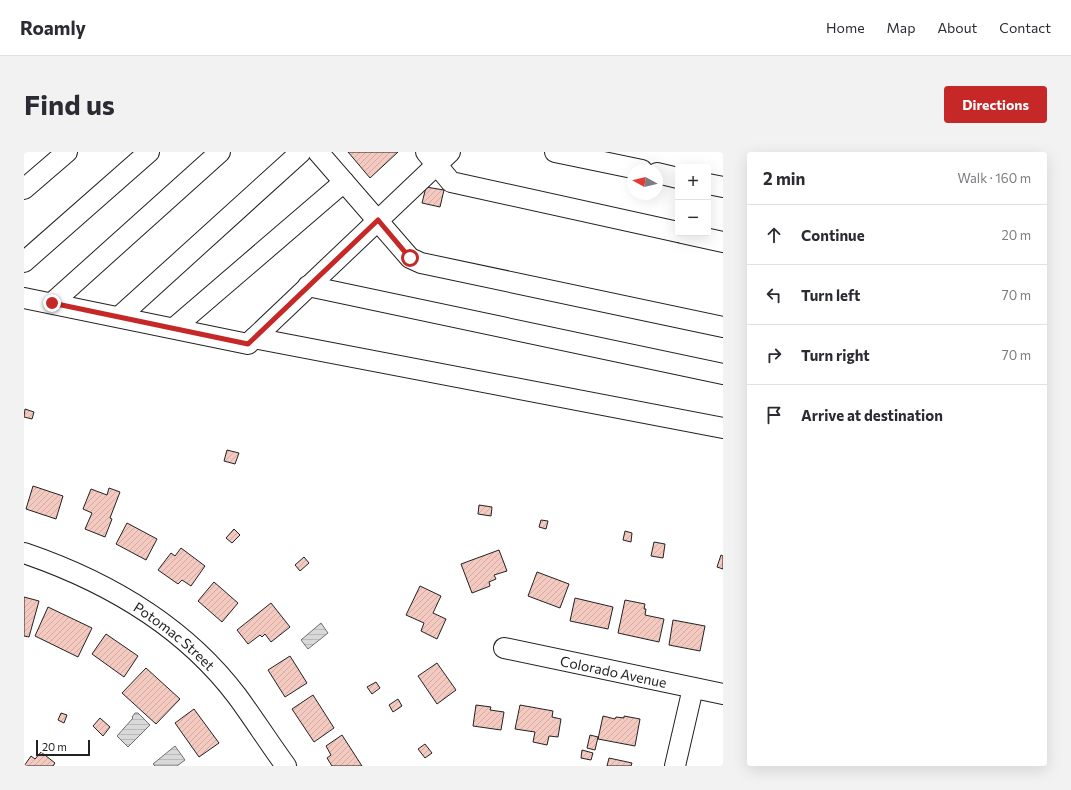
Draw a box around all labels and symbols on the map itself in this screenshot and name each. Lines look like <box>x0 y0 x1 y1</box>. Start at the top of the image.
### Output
north arrow <box>627 164 663 200</box>
route start <box>401 249 419 267</box>
route end <box>43 294 61 312</box>
street label: Potomac Street <box>131 598 219 673</box>
street label: Colorado Avenue <box>559 652 668 690</box>
scale bar <box>36 738 90 757</box>

